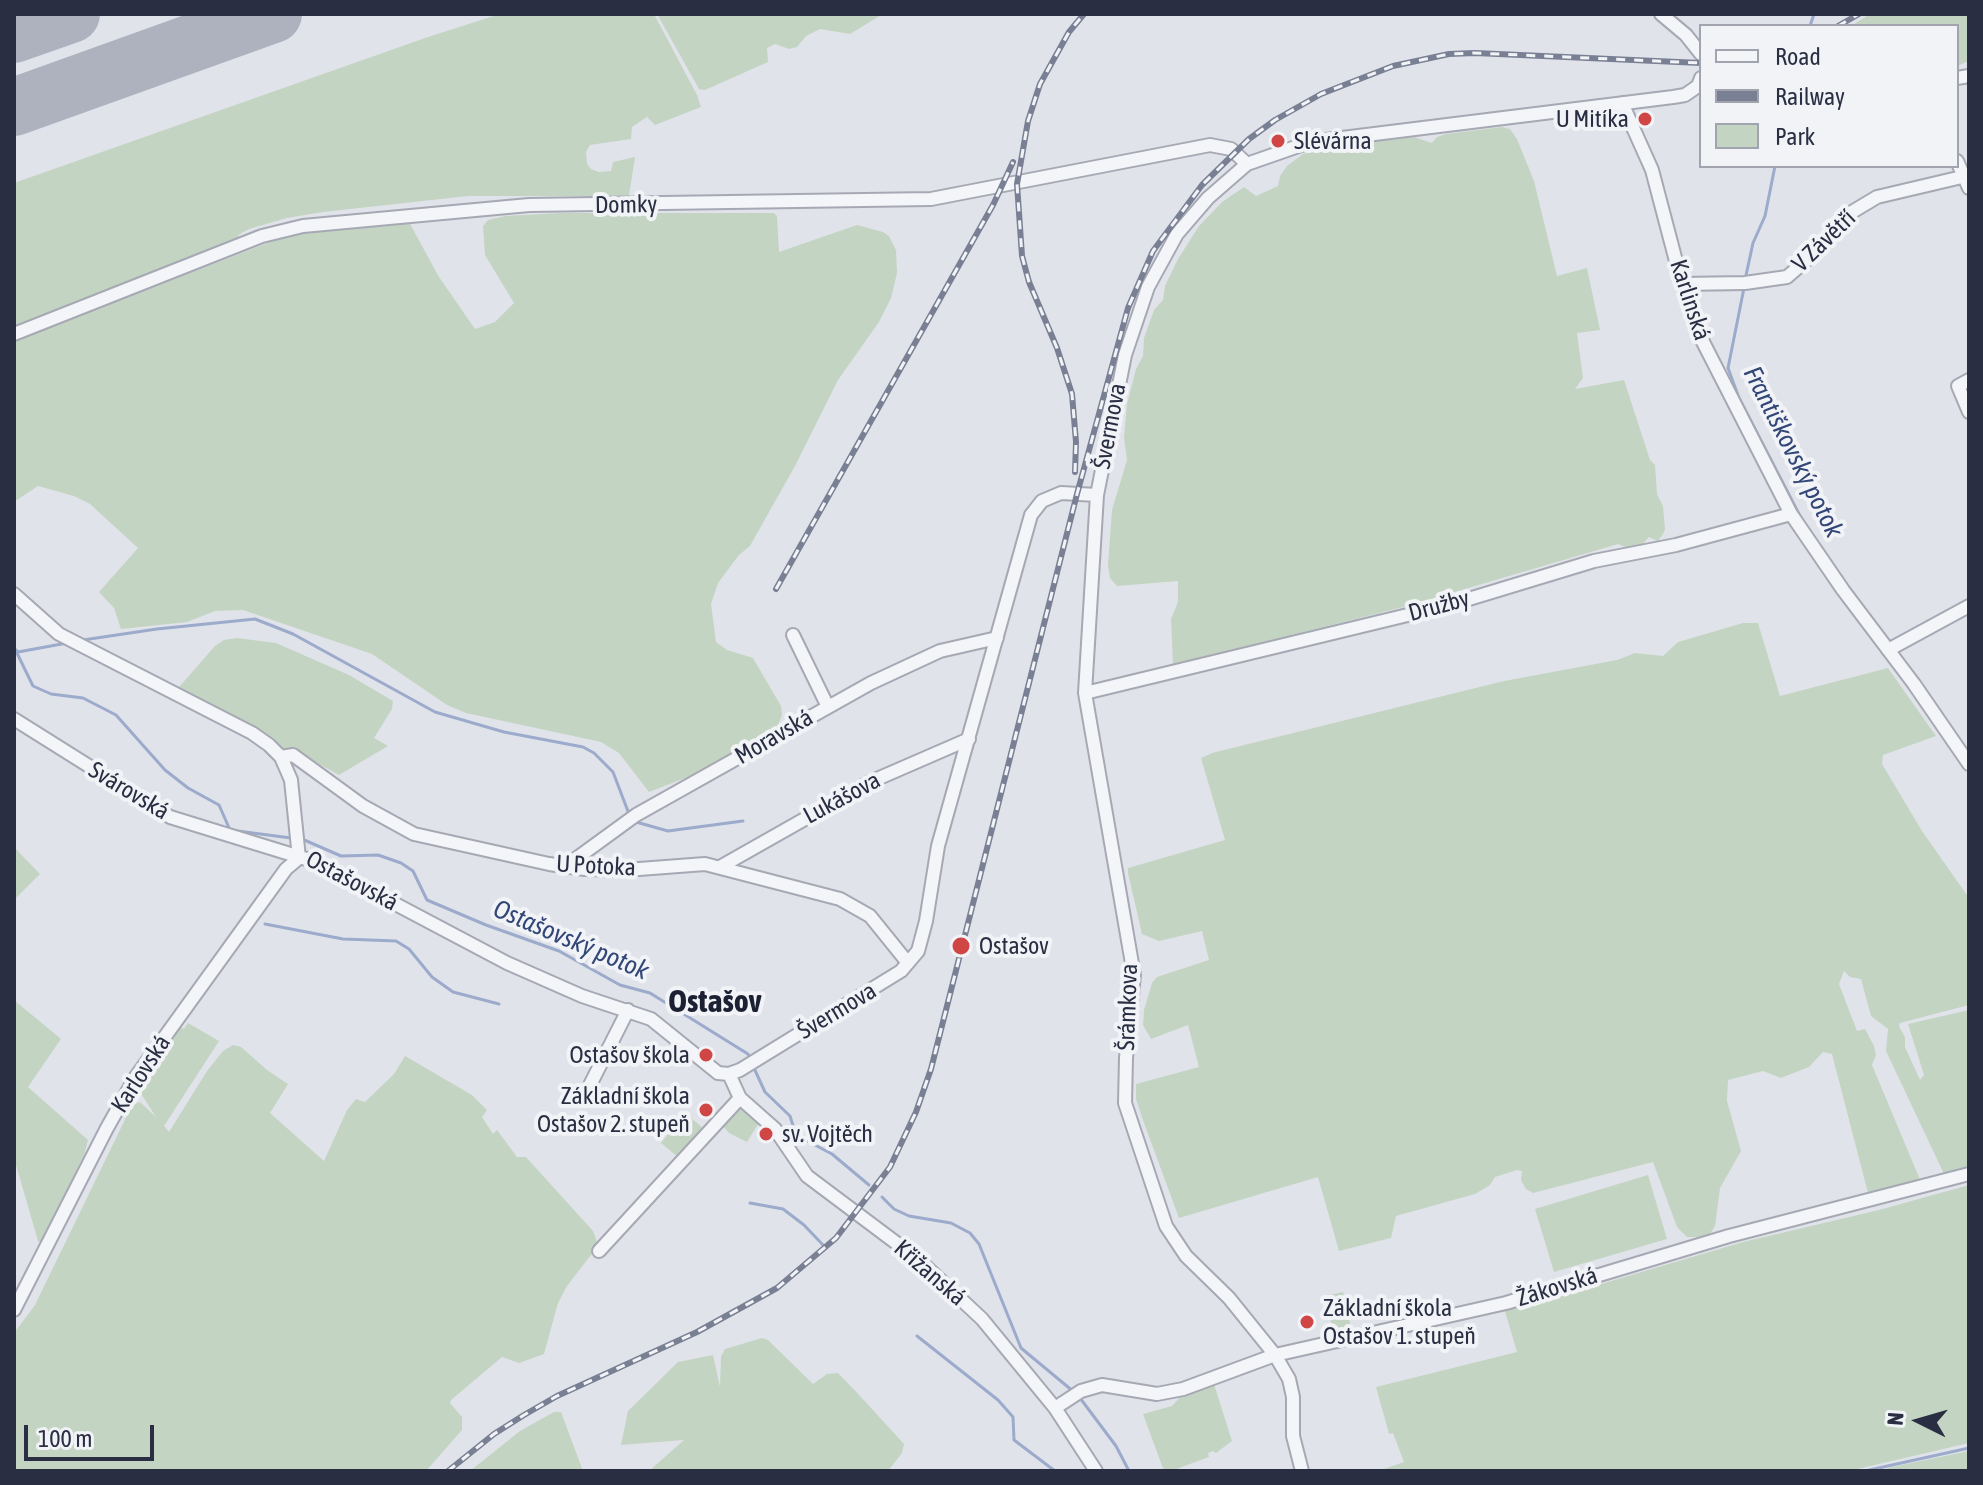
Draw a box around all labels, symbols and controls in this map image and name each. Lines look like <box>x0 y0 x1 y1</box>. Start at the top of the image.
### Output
legend <box>1699 24 1959 168</box>
text: Road <box>1775 43 1821 70</box>
text: Railway <box>1775 83 1845 110</box>
place label: U Mitíka <box>1556 105 1629 133</box>
marker: U Mitíka <box>1636 110 1654 128</box>
text: Park <box>1775 123 1815 150</box>
place label: Slévárna <box>1294 127 1372 155</box>
marker: Slévárna <box>1269 132 1287 150</box>
street label: Domky <box>595 190 657 220</box>
street label: V Závětří <box>1786 204 1862 278</box>
street label: Karlinská <box>1663 256 1717 344</box>
water label: Františkovský potok <box>1736 361 1850 543</box>
street label: Švermova <box>1088 381 1132 471</box>
street label: Družby <box>1405 584 1473 628</box>
street label: Moravská <box>730 703 818 771</box>
street label: Svárovská <box>84 756 174 826</box>
street label: Lukášova <box>799 766 885 830</box>
street label: Ostašovská <box>301 845 403 917</box>
street label: U Potoka <box>555 850 637 882</box>
water label: Ostašovský potok <box>489 893 653 987</box>
place label: Ostašov <box>979 932 1049 960</box>
marker: Ostašov <box>950 935 972 957</box>
street label: Šrámkova <box>1112 963 1144 1051</box>
street label: Švermova <box>792 976 882 1046</box>
district label: Ostašov <box>668 983 762 1021</box>
street label: Karlovská <box>105 1030 177 1118</box>
place label: Ostašov škola <box>569 1041 690 1069</box>
marker: Ostašov škola <box>697 1046 715 1064</box>
place label: Základní škola Ostašov 2. stupeň <box>537 1082 690 1138</box>
marker: Základní škola Ostašov 2. stupeň <box>697 1101 715 1119</box>
place label: sv. Vojtěch <box>782 1120 873 1148</box>
marker: sv. Vojtěch <box>757 1125 775 1143</box>
street label: Křižanská <box>888 1234 972 1312</box>
street label: Žákovská <box>1513 1261 1601 1313</box>
place label: Základní škola Ostašov 1. stupeň <box>1323 1294 1476 1350</box>
marker: Základní škola Ostašov 1. stupeň <box>1298 1313 1316 1331</box>
north arrow <box>1879 1381 1959 1461</box>
scale bar <box>28 1409 158 1459</box>
text: N <box>1882 1411 1909 1427</box>
text: 100 m <box>38 1425 92 1452</box>

